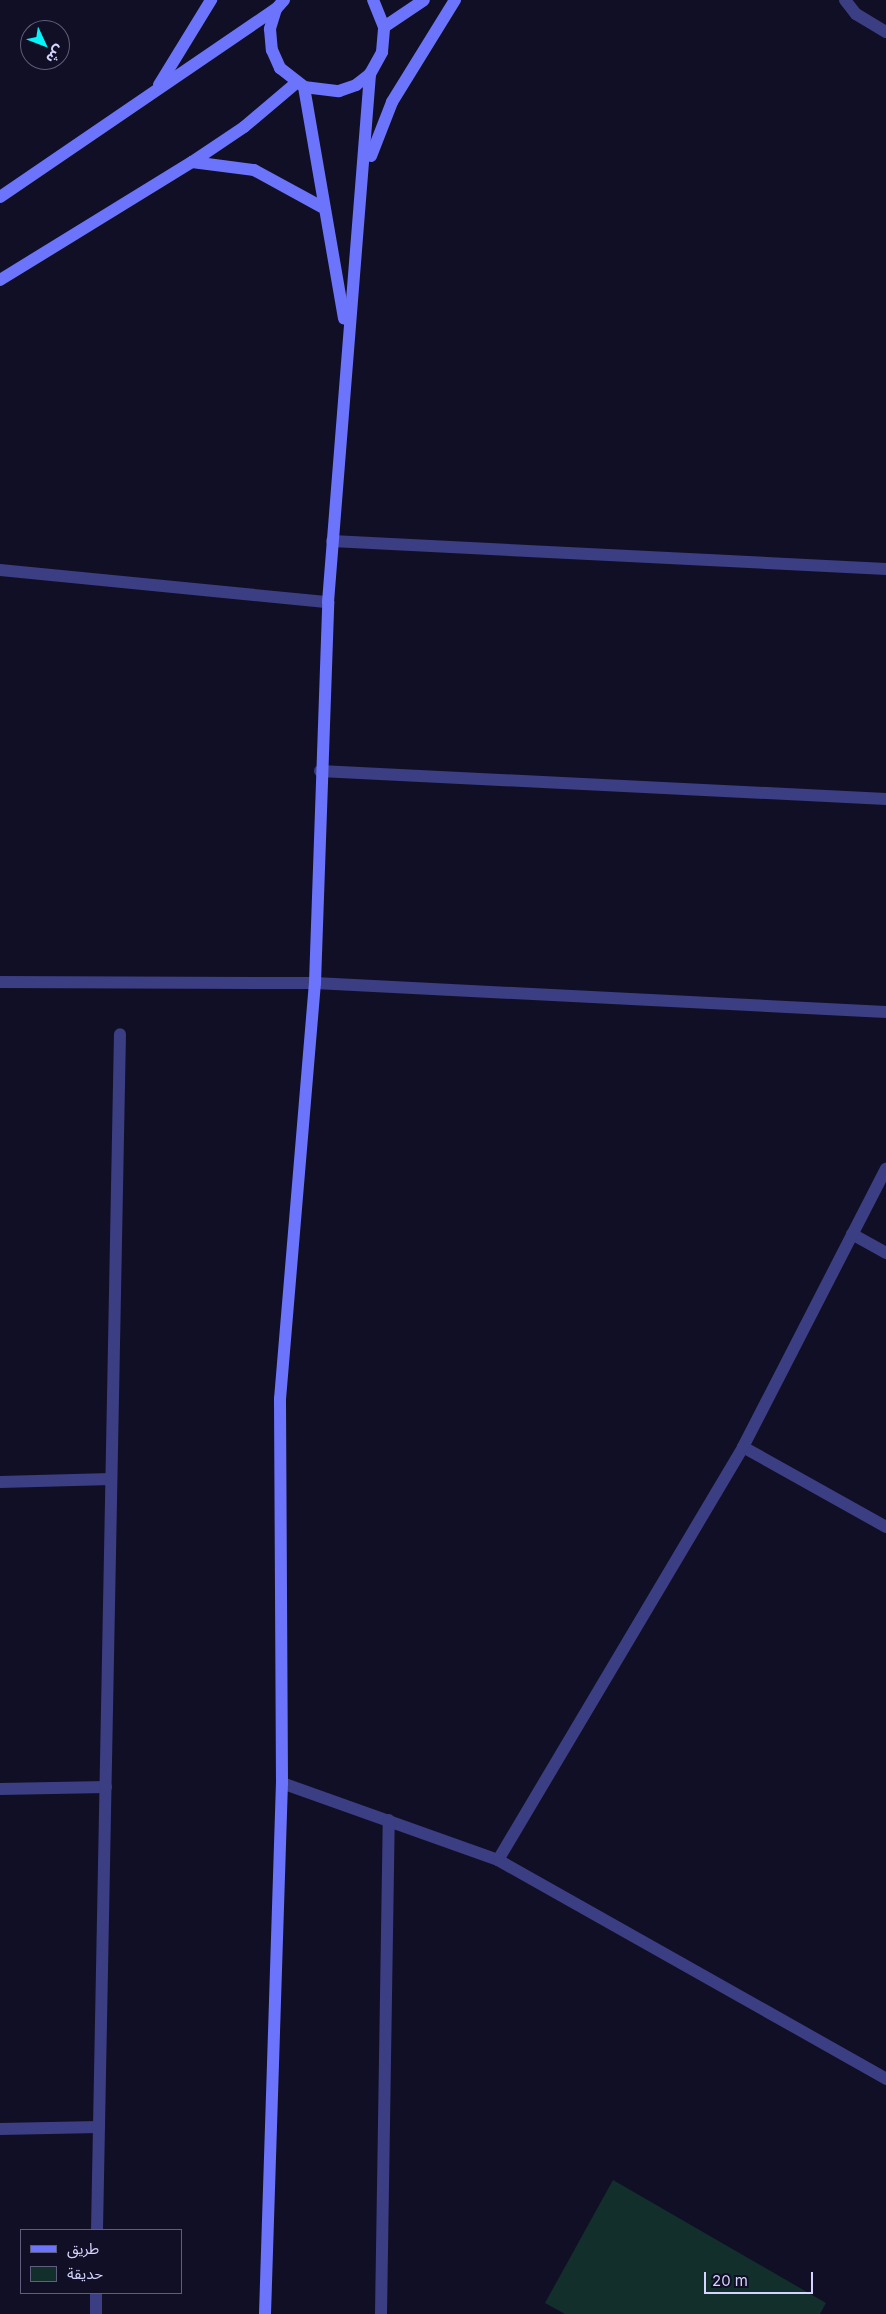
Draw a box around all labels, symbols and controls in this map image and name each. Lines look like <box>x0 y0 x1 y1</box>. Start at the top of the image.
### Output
north arrow <box>20 20 70 70</box>
text: ش <box>43 42 68 68</box>
legend <box>20 2229 182 2294</box>
text: طريق <box>67 2239 99 2258</box>
scale bar <box>706 2262 815 2294</box>
text: حديقة <box>67 2264 103 2283</box>
text: 20 m <box>712 2271 748 2290</box>

